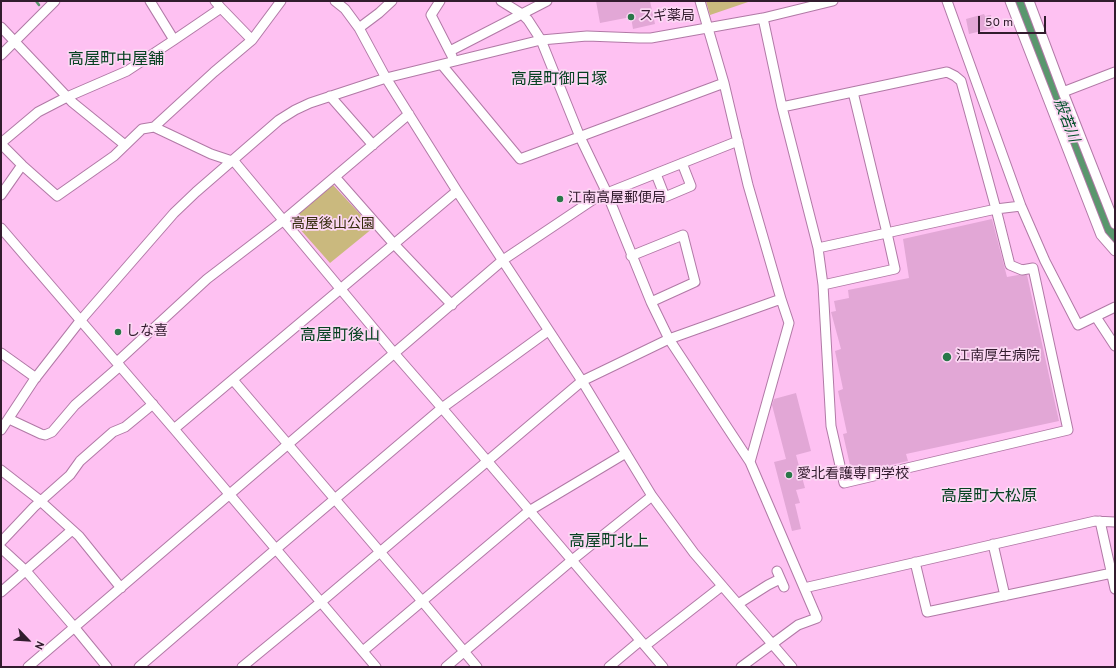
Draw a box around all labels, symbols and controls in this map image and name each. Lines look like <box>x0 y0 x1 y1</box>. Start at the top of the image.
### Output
scale bar <box>980 8 1048 34</box>
place label: スギ薬局 <box>639 9 695 25</box>
marker: スギ薬局 <box>626 12 636 22</box>
text: 50 m <box>985 15 1013 31</box>
district label: 高屋町中屋舗 <box>68 51 164 71</box>
district label: 高屋町御日塚 <box>511 71 607 91</box>
water label: 般若川 <box>1049 97 1081 145</box>
place label: 江南高屋郵便局 <box>568 191 666 207</box>
marker: 江南高屋郵便局 <box>555 194 565 204</box>
park label: 高屋後山公園 <box>291 217 375 233</box>
place label: しな喜 <box>126 324 168 340</box>
marker: しな喜 <box>113 327 123 337</box>
district label: 高屋町後山 <box>300 327 380 347</box>
place label: 江南厚生病院 <box>956 349 1040 365</box>
marker: 江南厚生病院 <box>941 351 953 363</box>
place label: 愛北看護専門学校 <box>797 467 909 483</box>
marker: 愛北看護専門学校 <box>784 470 794 480</box>
district label: 高屋町大松原 <box>941 488 1037 508</box>
district label: 高屋町北上 <box>569 533 649 553</box>
north arrow <box>8 620 48 660</box>
text: N <box>31 639 47 652</box>

